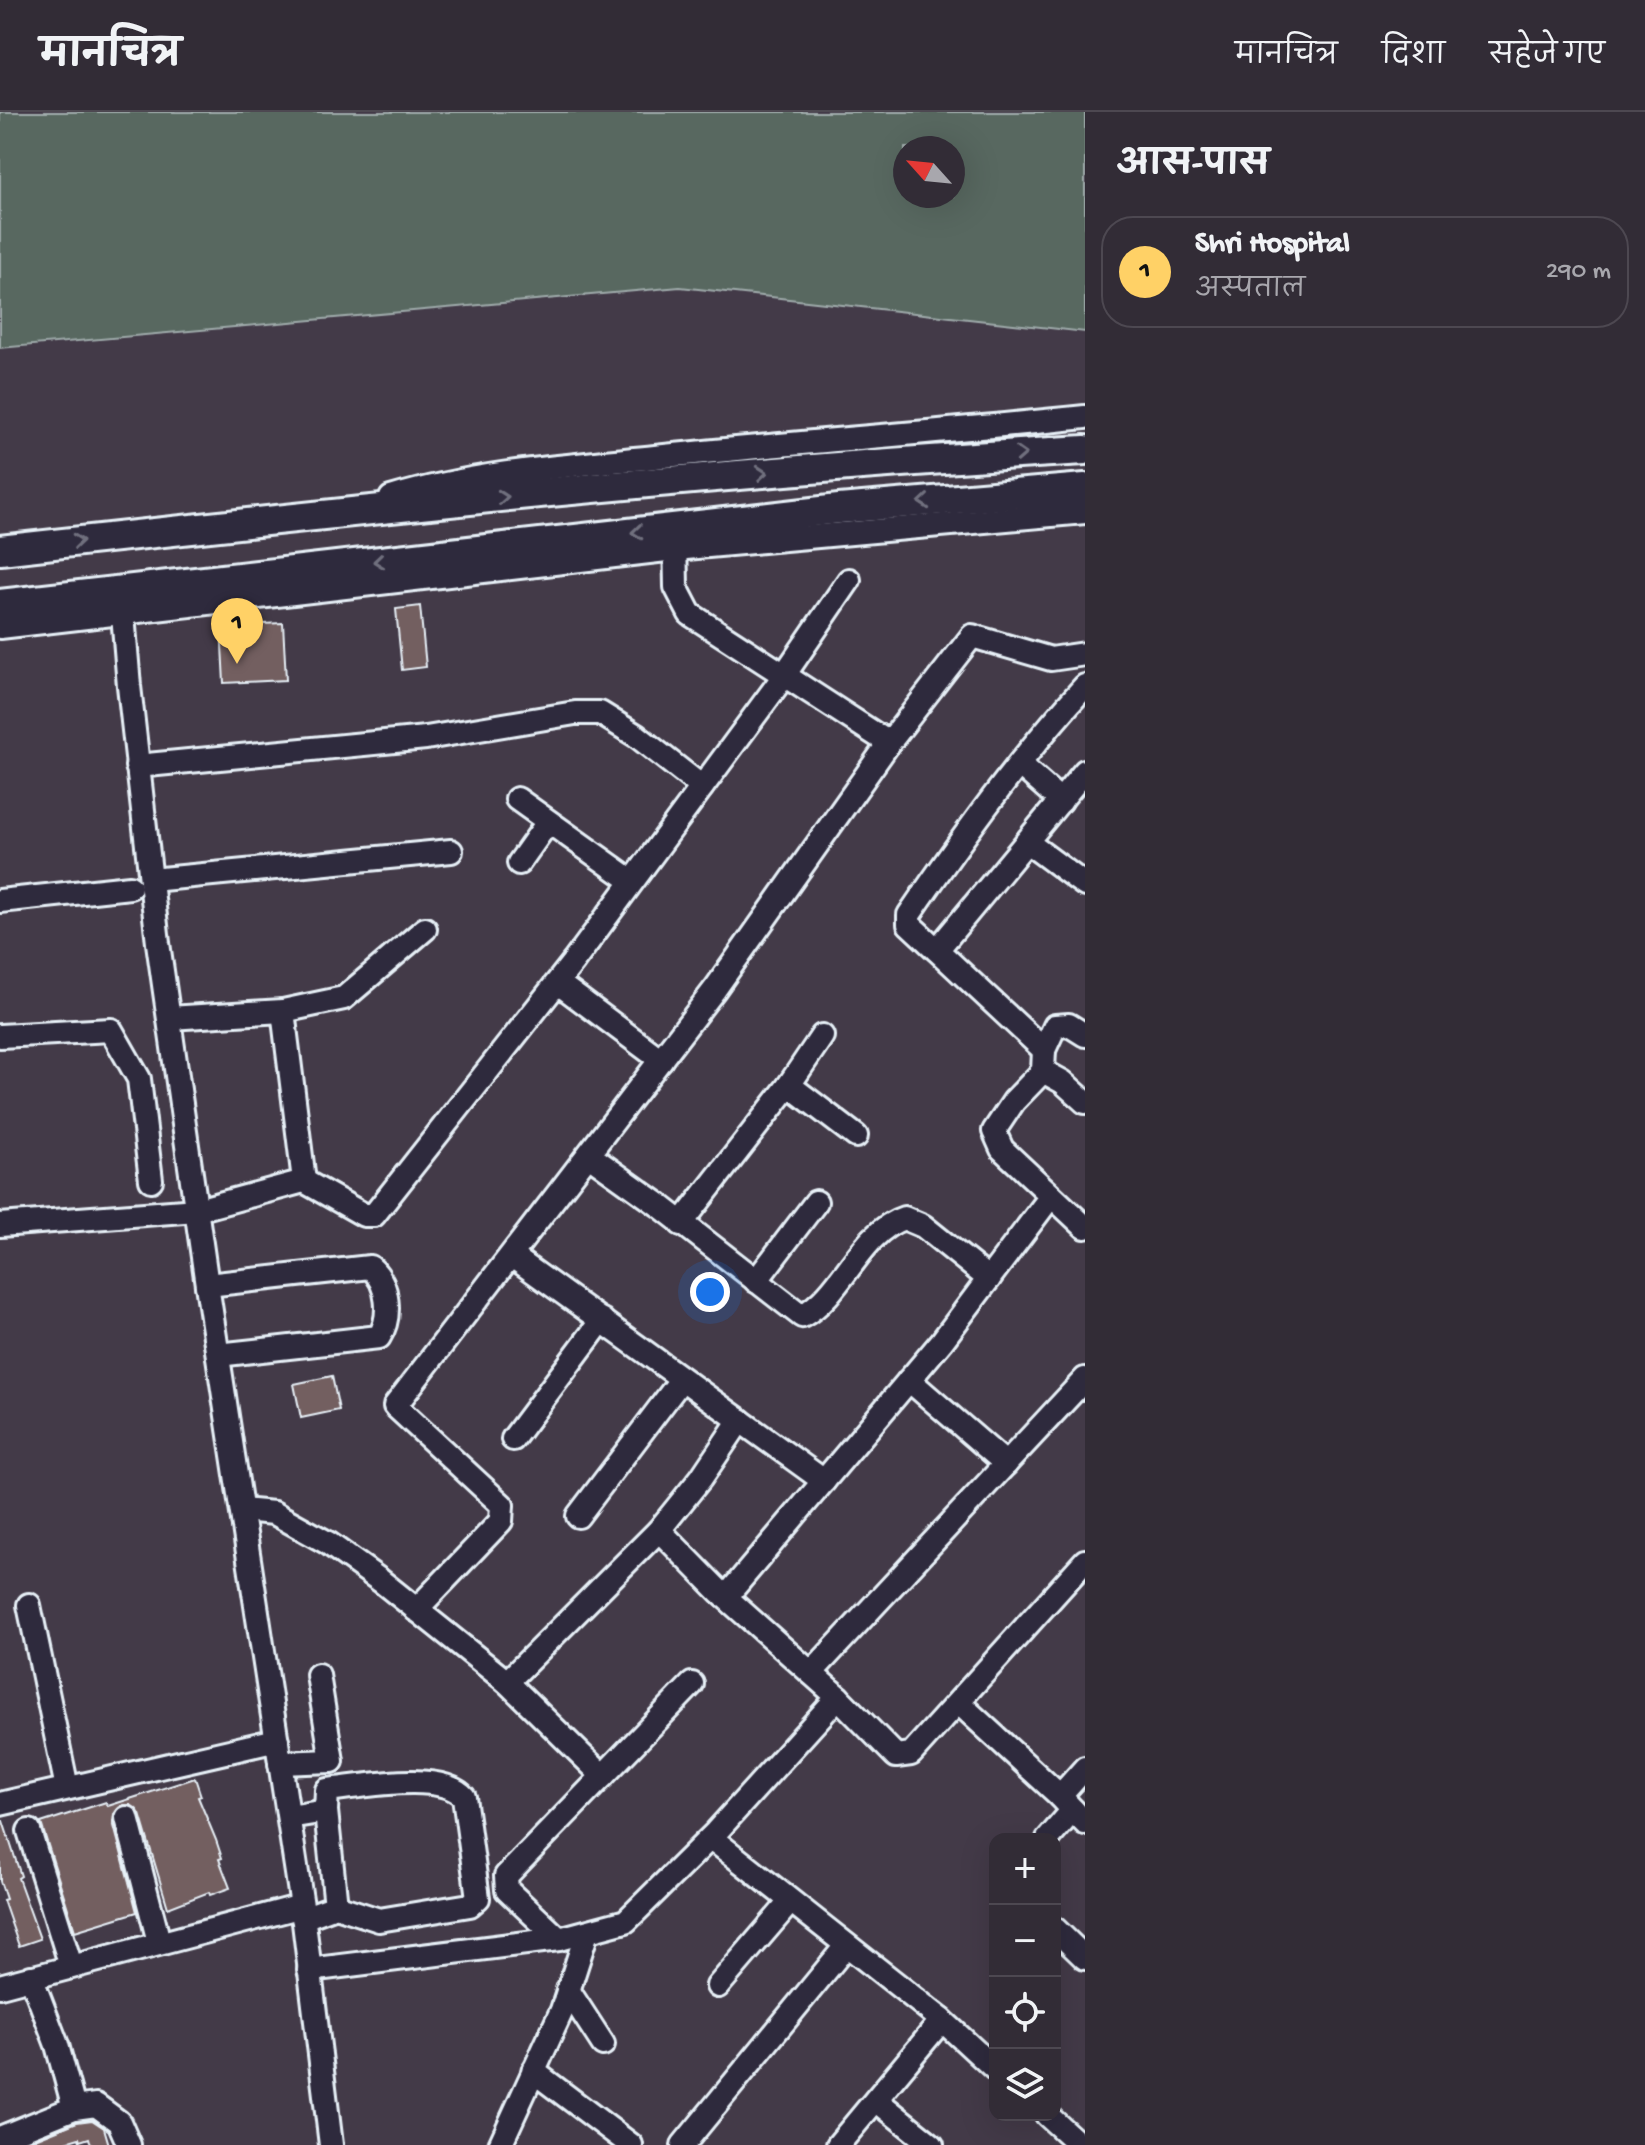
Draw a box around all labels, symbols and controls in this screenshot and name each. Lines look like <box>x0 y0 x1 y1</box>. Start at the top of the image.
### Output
text: मानचित्र <box>40 36 181 80</box>
text: मानचित्र <box>1235 41 1338 74</box>
text: दिशा <box>1382 41 1445 74</box>
text: सहेजे गए <box>1489 41 1605 74</box>
north arrow <box>893 136 965 208</box>
text: आस-पास <box>1117 147 1269 187</box>
text: Shri Hospital <box>1195 228 1350 263</box>
text: 1 <box>1140 257 1150 288</box>
text: 290 m <box>1546 257 1611 288</box>
text: अस्पताल <box>1195 276 1305 307</box>
one-way arrow <box>1015 445 1028 462</box>
one-way arrow <box>756 464 769 481</box>
one-way arrow <box>497 488 510 505</box>
one-way arrow <box>917 493 930 510</box>
one-way arrow <box>630 524 643 541</box>
one-way arrow <box>71 533 84 550</box>
one-way arrow <box>372 553 385 570</box>
pin: 1 <box>211 598 263 664</box>
your location <box>690 1272 730 1312</box>
map controls <box>989 1833 1061 2121</box>
button: + <box>989 1833 1061 1905</box>
button: − <box>989 1905 1061 1977</box>
button: locate <box>989 1977 1061 2049</box>
button: layers <box>989 2049 1061 2121</box>

